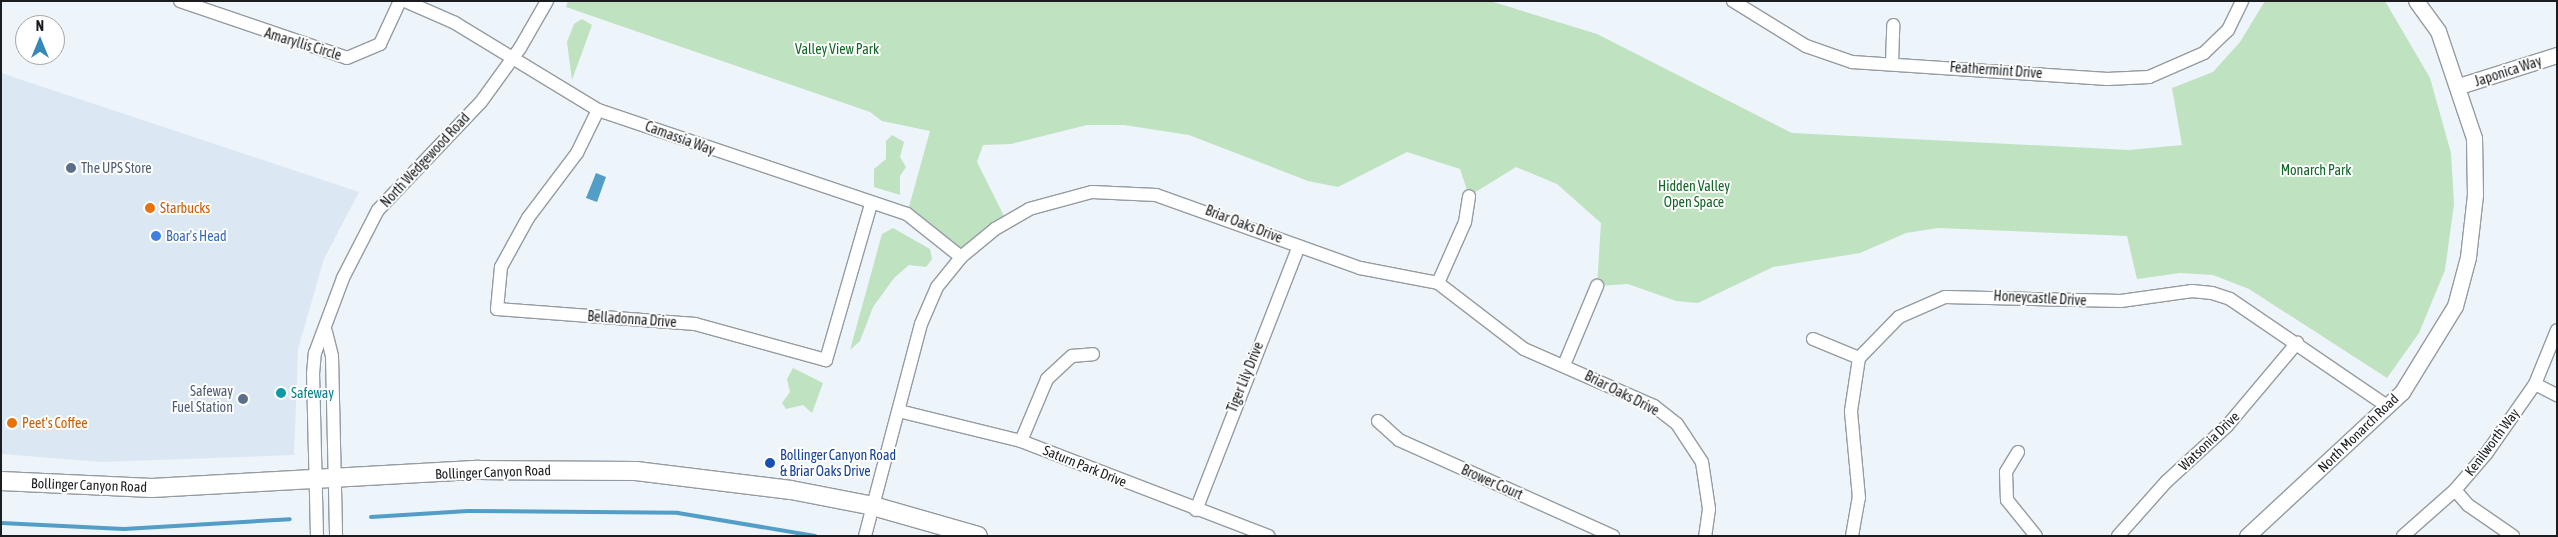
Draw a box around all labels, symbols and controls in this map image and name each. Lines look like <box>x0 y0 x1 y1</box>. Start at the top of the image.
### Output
north arrow <box>15 15 65 65</box>
text: N <box>36 18 44 34</box>
street label: Amaryllis Circle <box>262 24 344 64</box>
park label: Valley View Park <box>795 41 879 57</box>
street label: Japonica Way <box>2472 52 2544 90</box>
street label: Feathermint Drive <box>1949 58 2043 82</box>
street label: North Wedgewood Road <box>377 109 473 211</box>
street label: Camassia Way <box>643 118 717 158</box>
place label: The UPS Store <box>81 160 152 176</box>
marker: The UPS Store <box>65 162 77 174</box>
park label: Monarch Park <box>2281 162 2351 178</box>
park label: Hidden Valley Open Space <box>1658 178 1730 210</box>
place label: Starbucks <box>160 200 210 216</box>
marker: Starbucks <box>144 202 156 214</box>
street label: Briar Oaks Drive <box>1203 202 1285 246</box>
place label: Boar's Head <box>166 228 227 244</box>
marker: Boar's Head <box>150 230 162 242</box>
street label: Honeycastle Drive <box>1993 287 2087 309</box>
street label: Belladonna Drive <box>587 308 677 330</box>
street label: Tiger Lily Drive <box>1223 339 1267 415</box>
street label: Briar Oaks Drive <box>1582 367 1662 419</box>
place label: Safeway Fuel Station <box>172 383 233 416</box>
place label: Safeway <box>291 385 334 401</box>
marker: Safeway <box>275 387 287 399</box>
street label: North Monarch Road <box>2314 390 2402 476</box>
marker: Safeway Fuel Station <box>237 393 249 405</box>
street label: Kenilworth Way <box>2461 405 2523 479</box>
street label: Watsonia Drive <box>2175 408 2243 474</box>
place label: Peet's Coffee <box>22 415 88 431</box>
marker: Peet's Coffee <box>6 417 18 429</box>
street label: Saturn Park Drive <box>1041 442 1129 490</box>
place label: Bollinger Canyon Road & Briar Oaks Drive <box>780 447 896 480</box>
marker: Bollinger Canyon Road & Briar Oaks Drive <box>764 457 776 469</box>
street label: Brower Court <box>1459 461 1525 503</box>
street label: Bollinger Canyon Road <box>435 462 551 482</box>
street label: Bollinger Canyon Road <box>31 475 147 495</box>

